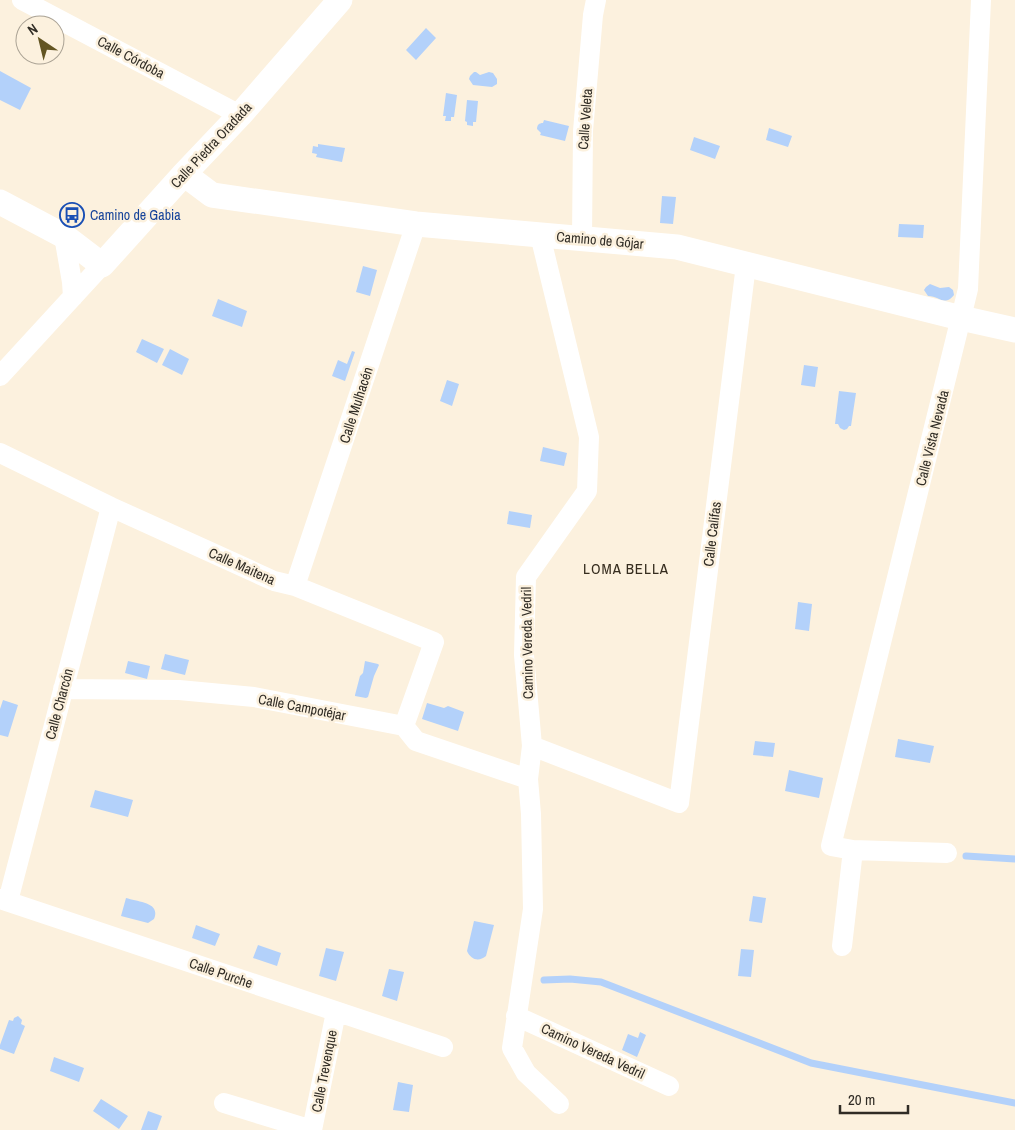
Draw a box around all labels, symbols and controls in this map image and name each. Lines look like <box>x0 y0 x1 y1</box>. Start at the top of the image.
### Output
north arrow <box>15 15 65 65</box>
text: N <box>24 20 41 39</box>
street label: Calle Córdoba <box>94 32 168 82</box>
street label: Calle Veleta <box>574 87 596 150</box>
street label: Calle Piedra Oradada <box>167 98 256 192</box>
bus stop icon: Camino de Gabia <box>59 202 85 228</box>
place label: Camino de Gabia <box>90 206 181 224</box>
street label: Camino de Gójar <box>556 227 645 253</box>
street label: Calle Mulhacén <box>335 365 377 445</box>
street label: Calle Vista Nevada <box>911 388 953 488</box>
street label: Calle Califas <box>699 500 725 567</box>
street label: Calle Maitena <box>206 543 279 589</box>
district label: LOMA BELLA <box>583 558 669 579</box>
street label: Camino Vereda Vedril <box>517 587 537 699</box>
street label: Calle Charcón <box>41 667 77 741</box>
street label: Calle Campotéjar <box>257 690 347 724</box>
street label: Calle Purche <box>187 954 255 992</box>
street label: Camino Vereda Vedril <box>538 1019 648 1083</box>
street label: Calle Trevenque <box>307 1028 341 1114</box>
scale bar <box>840 1082 908 1114</box>
text: 20 m <box>848 1089 875 1110</box>

